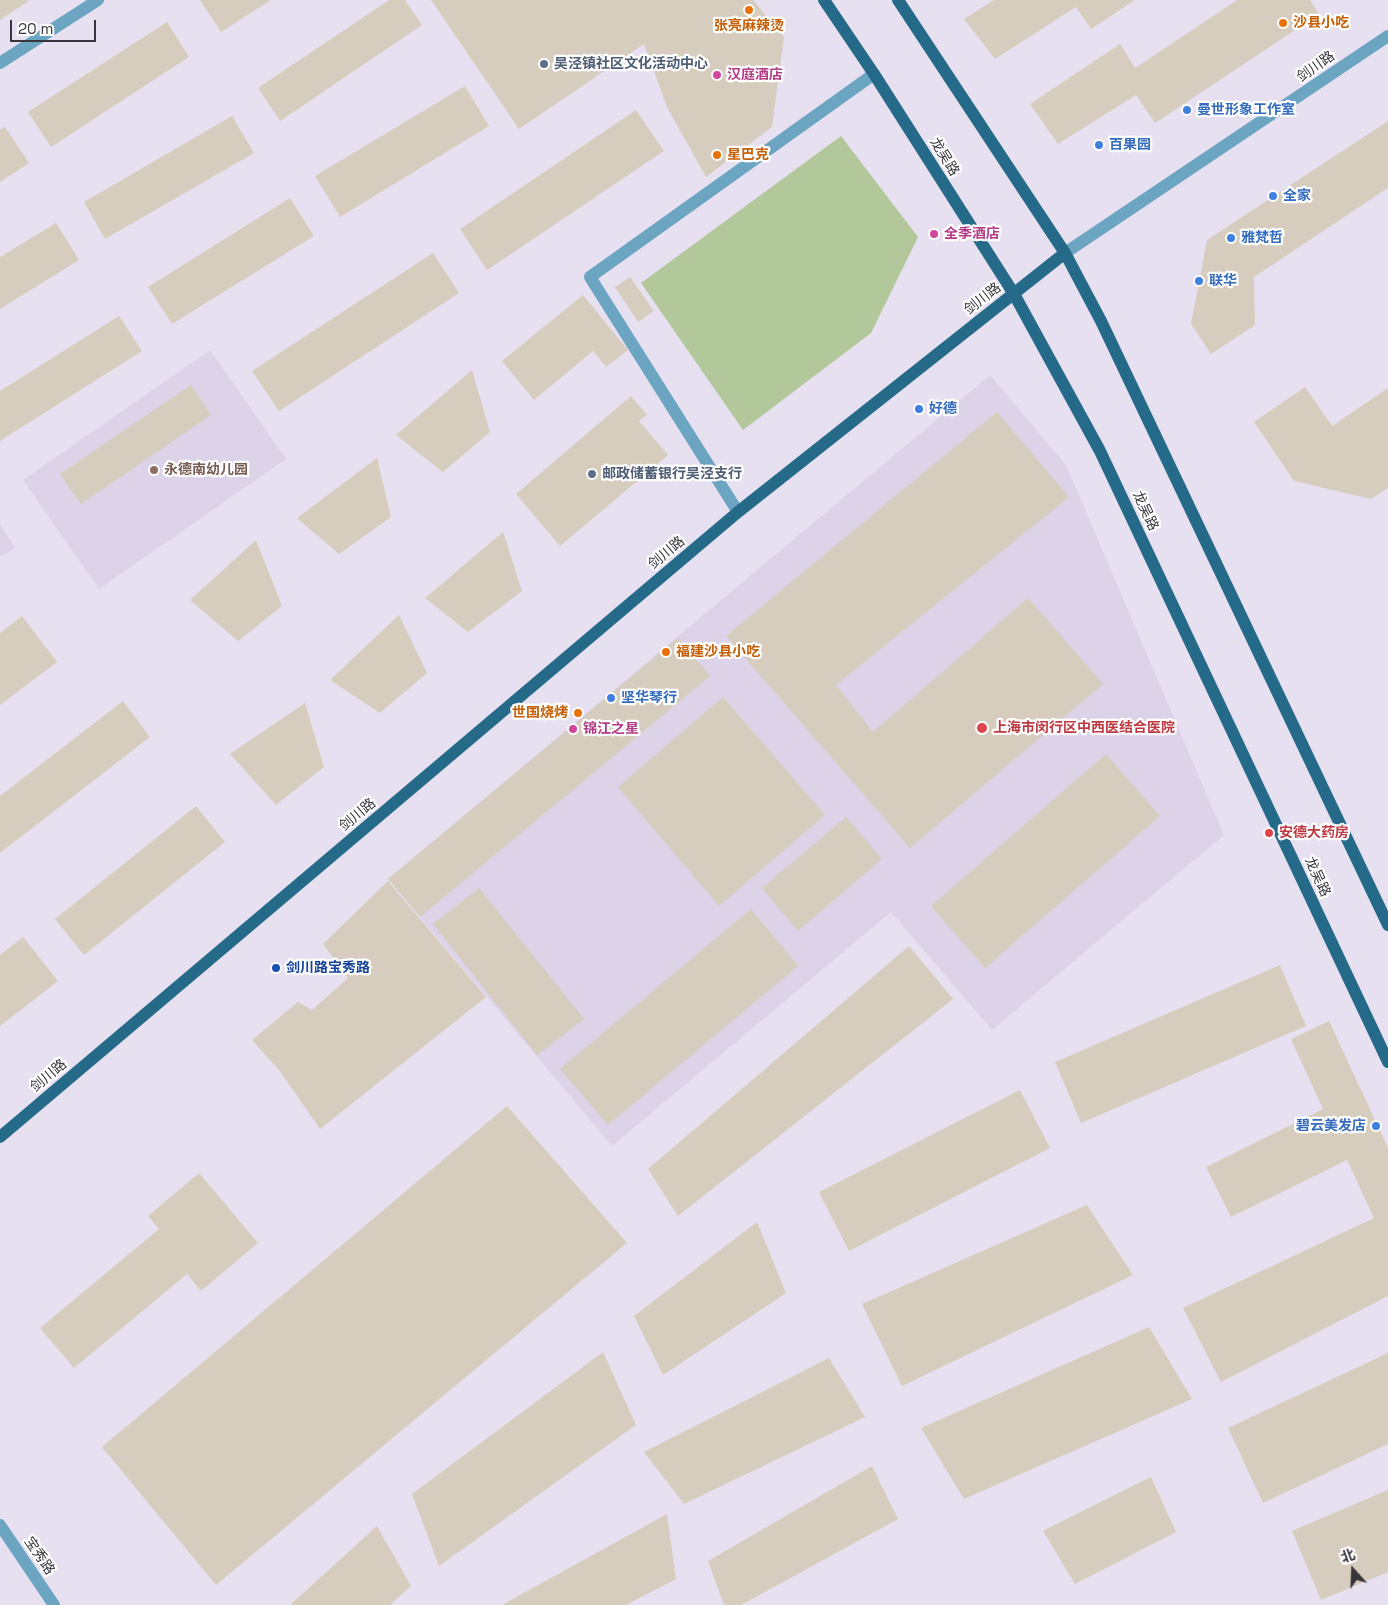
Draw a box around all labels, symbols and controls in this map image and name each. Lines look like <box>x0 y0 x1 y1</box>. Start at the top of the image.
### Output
marker: 张亮麻辣烫 <box>743 4 755 16</box>
scale bar <box>12 10 99 42</box>
place label: 沙县小吃 <box>1293 15 1349 31</box>
marker: 沙县小吃 <box>1277 17 1289 29</box>
place label: 张亮麻辣烫 <box>714 18 784 34</box>
text: 20 m <box>18 19 53 38</box>
street label: 剑川路 <box>1294 48 1338 86</box>
place label: 吴泾镇社区文化活动中心 <box>554 56 708 72</box>
marker: 吴泾镇社区文化活动中心 <box>538 58 550 70</box>
place label: 汉庭酒店 <box>727 67 783 83</box>
marker: 汉庭酒店 <box>711 69 723 81</box>
place label: 曼世形象工作室 <box>1197 102 1295 118</box>
marker: 曼世形象工作室 <box>1181 104 1193 116</box>
street label: 龙吴路 <box>926 135 962 179</box>
place label: 百果园 <box>1109 137 1151 153</box>
marker: 百果园 <box>1093 139 1105 151</box>
place label: 星巴克 <box>727 147 769 163</box>
marker: 星巴克 <box>711 149 723 161</box>
place label: 全家 <box>1283 188 1311 204</box>
marker: 全家 <box>1267 190 1279 202</box>
place label: 全季酒店 <box>944 226 1000 242</box>
marker: 全季酒店 <box>928 228 940 240</box>
place label: 雅梵哲 <box>1241 230 1283 246</box>
marker: 雅梵哲 <box>1225 232 1237 244</box>
place label: 联华 <box>1209 273 1237 289</box>
marker: 联华 <box>1193 275 1205 287</box>
street label: 剑川路 <box>961 279 1005 319</box>
place label: 好德 <box>929 401 957 417</box>
marker: 好德 <box>913 403 925 415</box>
place label: 永德南幼儿园 <box>164 462 248 478</box>
marker: 永德南幼儿园 <box>148 464 160 476</box>
place label: 邮政储蓄银行吴泾支行 <box>602 466 742 482</box>
marker: 邮政储蓄银行吴泾支行 <box>586 468 598 480</box>
street label: 龙吴路 <box>1129 488 1161 534</box>
street label: 剑川路 <box>646 533 688 573</box>
place label: 福建沙县小吃 <box>676 644 760 660</box>
marker: 福建沙县小吃 <box>660 646 672 658</box>
place label: 坚华琴行 <box>621 690 677 706</box>
marker: 坚华琴行 <box>605 692 617 704</box>
place label: 世国烧烤 <box>512 705 568 721</box>
marker: 世国烧烤 <box>572 707 584 719</box>
place label: 上海市闵行区中西医结合医院 <box>993 720 1175 736</box>
place label: 锦江之星 <box>583 721 639 737</box>
marker: 上海市闵行区中西医结合医院 <box>975 721 989 735</box>
marker: 锦江之星 <box>567 723 579 735</box>
street label: 剑川路 <box>337 795 379 835</box>
place label: 安德大药房 <box>1279 825 1349 841</box>
marker: 安德大药房 <box>1263 827 1275 839</box>
street label: 龙吴路 <box>1301 854 1333 900</box>
place label: 剑川路宝秀路 <box>286 960 370 976</box>
marker: 剑川路宝秀路 <box>270 962 282 974</box>
street label: 剑川路 <box>28 1056 70 1096</box>
place label: 碧云美发店 <box>1296 1118 1366 1134</box>
marker: 碧云美发店 <box>1370 1120 1382 1132</box>
street label: 宝秀路 <box>20 1534 58 1578</box>
north arrow <box>1328 1545 1378 1595</box>
text: 北 <box>1338 1545 1358 1567</box>

